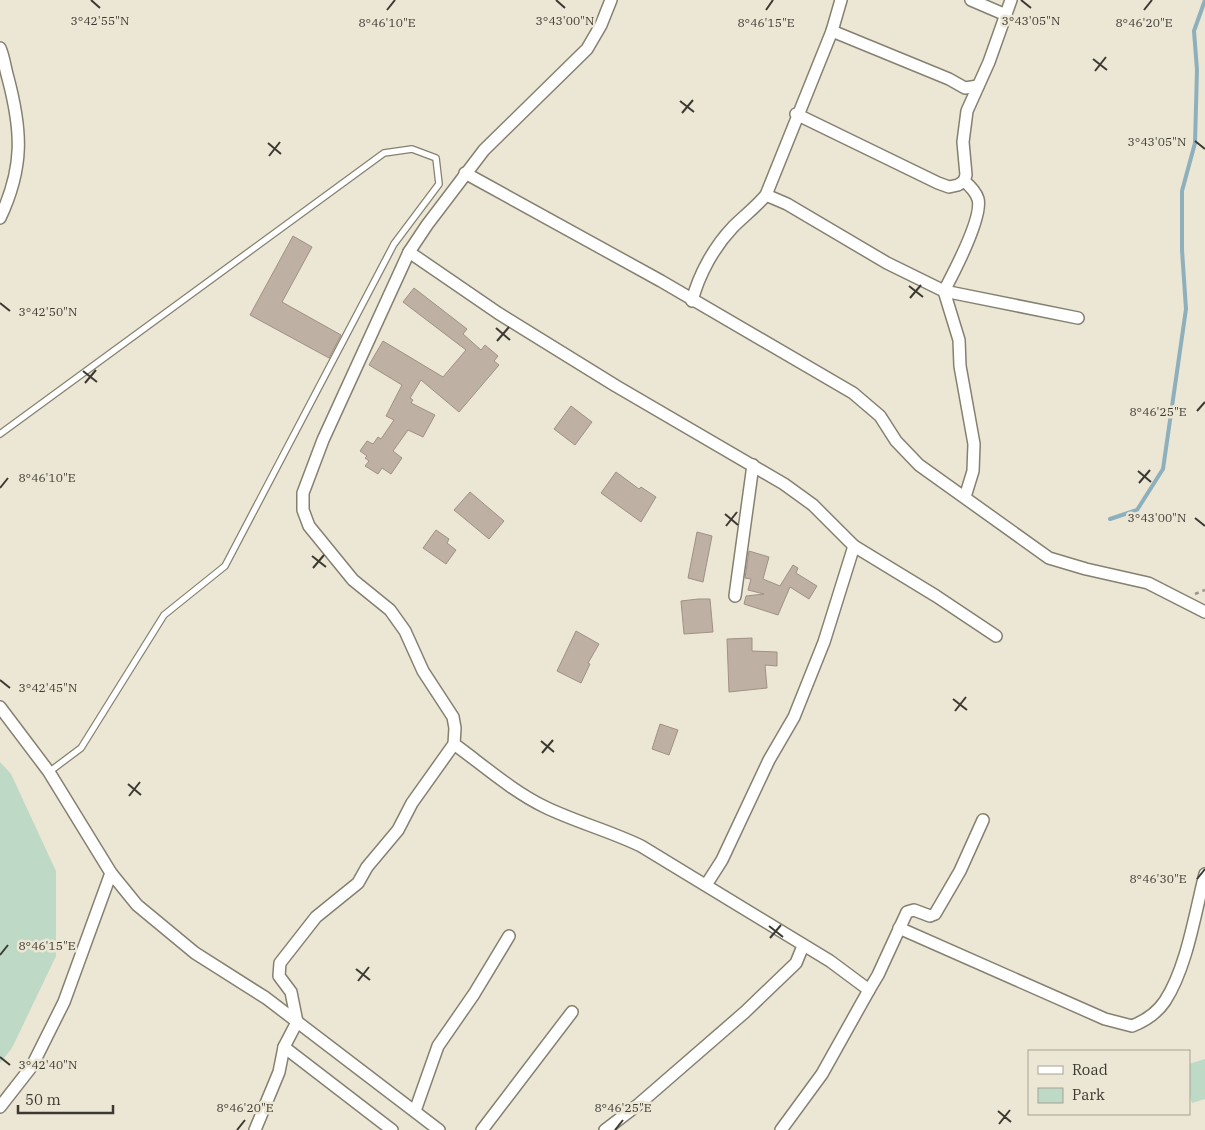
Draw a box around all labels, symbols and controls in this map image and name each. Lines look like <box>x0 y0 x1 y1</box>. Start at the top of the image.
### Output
text: 3°42'55"N <box>71 13 129 28</box>
text: 3°43'00"N <box>536 13 594 28</box>
text: 3°43'05"N <box>1002 13 1060 28</box>
text: 8°46'10"E <box>358 15 416 30</box>
text: 8°46'15"E <box>737 15 795 30</box>
text: 8°46'20"E <box>1115 15 1173 30</box>
text: 3°43'05"N <box>1128 134 1186 149</box>
text: 3°42'50"N <box>19 304 77 319</box>
text: 8°46'25"E <box>1129 404 1187 419</box>
text: 8°46'10"E <box>18 470 76 485</box>
text: 3°43'00"N <box>1128 510 1186 525</box>
text: 3°42'45"N <box>19 680 77 695</box>
text: 8°46'30"E <box>1129 871 1187 886</box>
text: 8°46'15"E <box>18 938 76 953</box>
legend <box>1028 1050 1190 1115</box>
text: 3°42'40"N <box>19 1057 77 1072</box>
text: Road <box>1072 1060 1108 1079</box>
scale bar <box>18 1082 112 1114</box>
text: Park <box>1072 1085 1105 1104</box>
text: 50 m <box>25 1090 61 1109</box>
text: 8°46'20"E <box>216 1100 274 1115</box>
text: 8°46'25"E <box>594 1100 652 1115</box>

